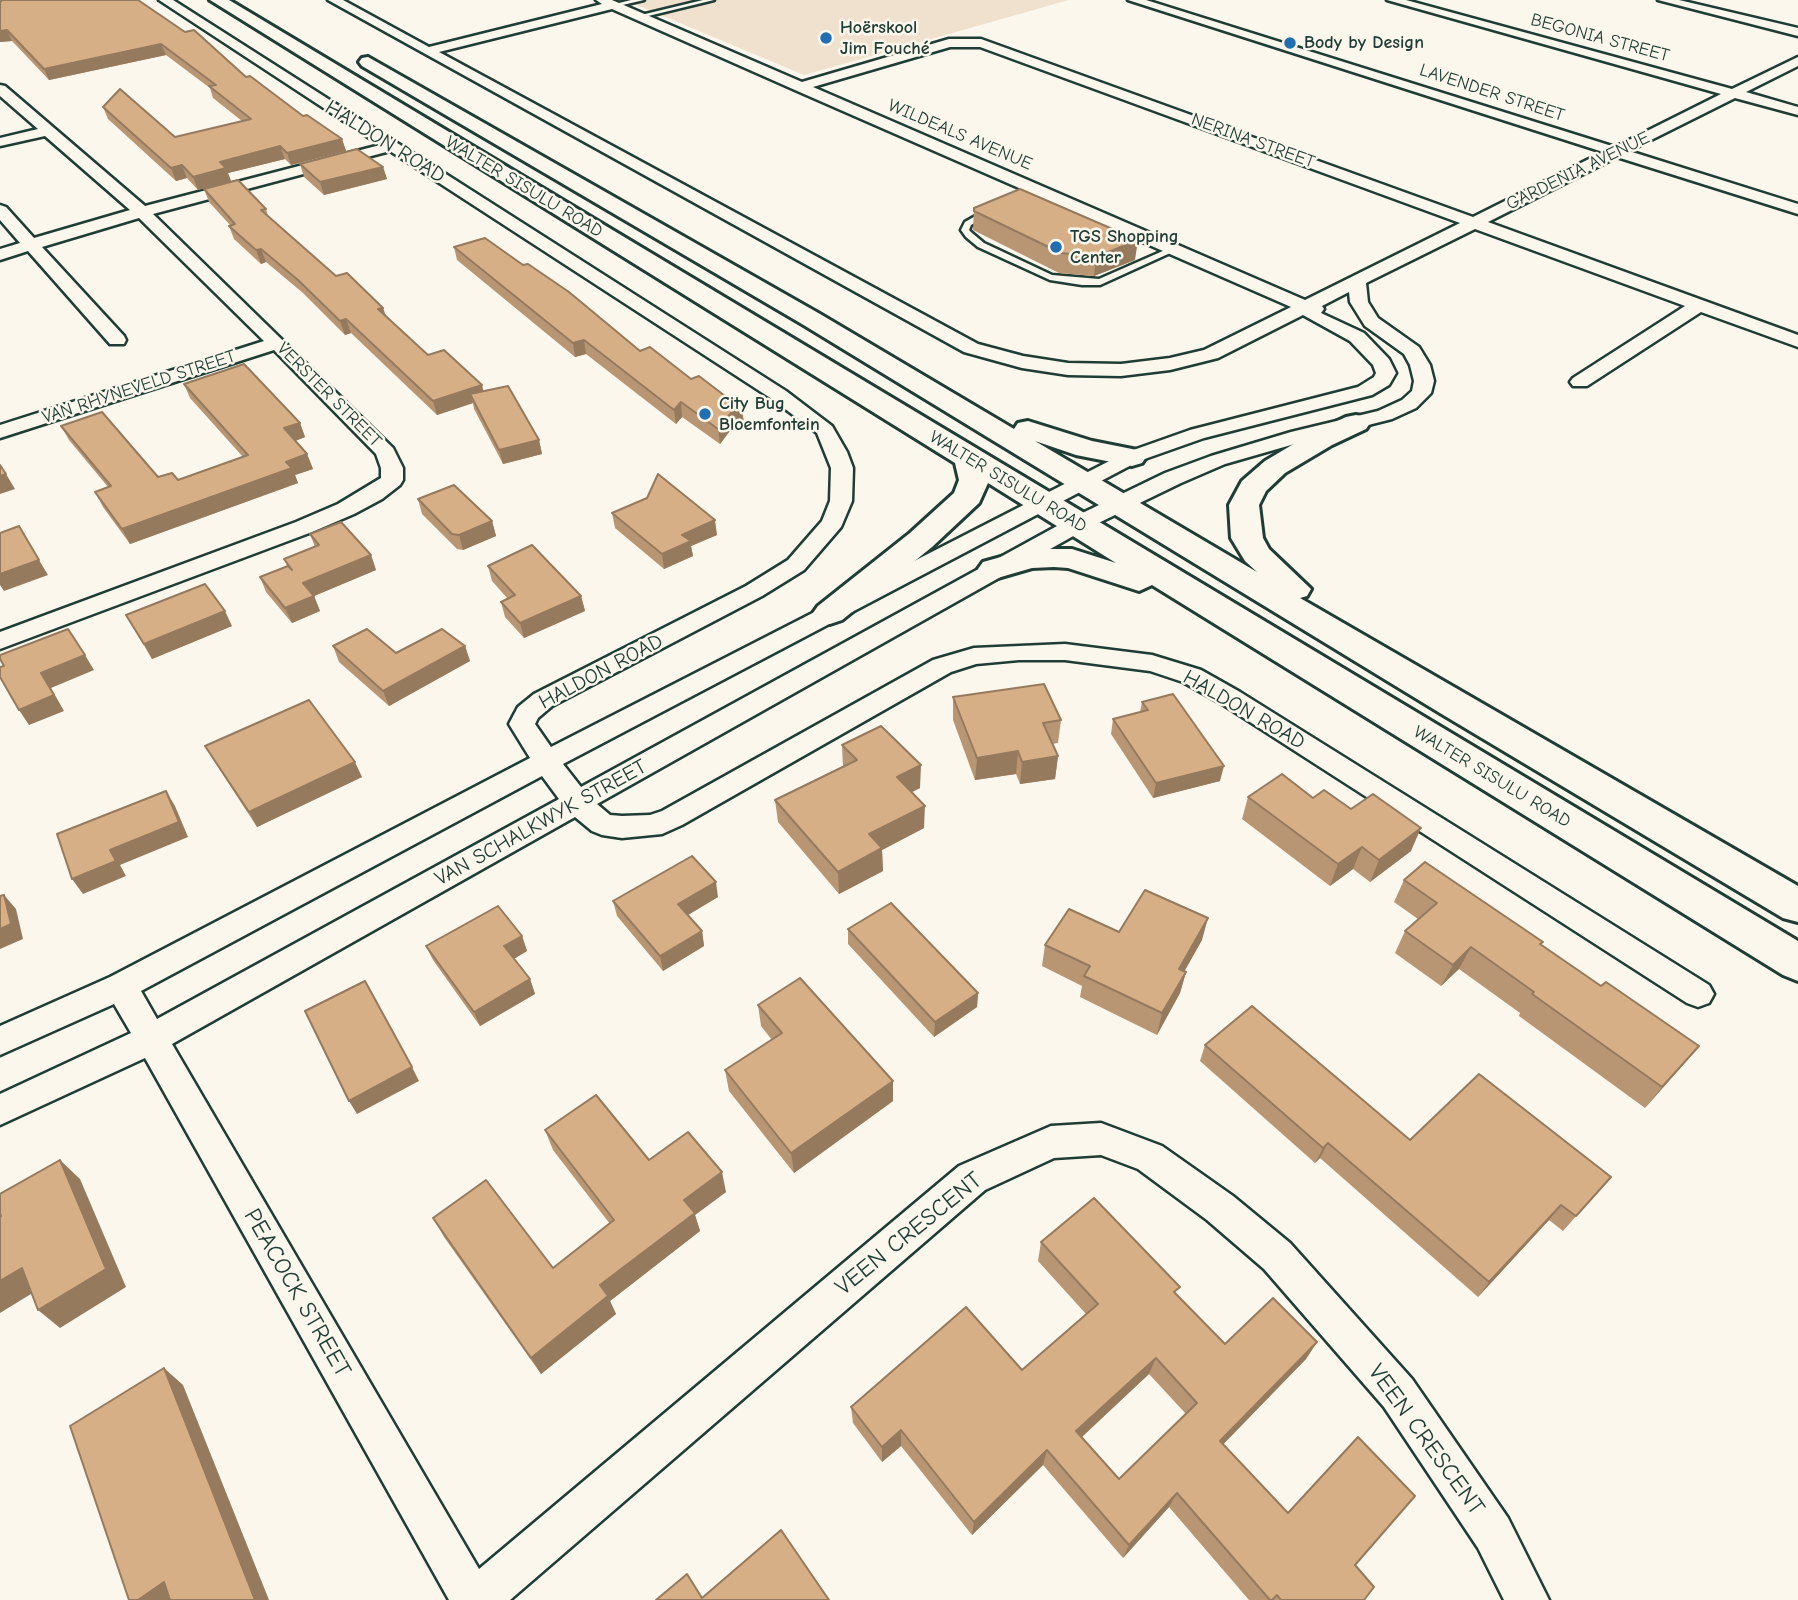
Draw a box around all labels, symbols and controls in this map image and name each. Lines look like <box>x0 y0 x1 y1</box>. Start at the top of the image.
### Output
street label: BEGONIA STREET <box>1528 9 1672 67</box>
place label: Hoërskool Jim Fouché <box>840 17 929 60</box>
marker: Hoërskool Jim Fouché <box>818 30 834 46</box>
place label: Body by Design <box>1304 32 1424 54</box>
marker: Body by Design <box>1282 35 1298 51</box>
street label: LAVENDER STREET <box>1417 59 1567 127</box>
street label: HALDON ROAD <box>320 95 450 189</box>
street label: WILDEALS AVENUE <box>885 95 1035 175</box>
street label: NERINA STREET <box>1188 109 1318 173</box>
street label: GARDENIA AVENUE <box>1503 127 1653 215</box>
street label: WALTER SISULU ROAD <box>441 131 607 243</box>
place label: TGS Shopping Center <box>1070 226 1179 268</box>
marker: TGS Shopping Center <box>1048 239 1064 255</box>
street label: VERSTER STREET <box>272 338 386 452</box>
street label: VAN RHYNEVELD STREET <box>40 346 238 428</box>
place label: City Bug Bloemfontein <box>719 393 820 436</box>
marker: City Bug Bloemfontein <box>697 406 713 422</box>
street label: WALTER SISULU ROAD <box>925 426 1091 538</box>
street label: HALDON ROAD <box>535 629 667 715</box>
street label: HALDON ROAD <box>1178 665 1310 755</box>
street label: WALTER SISULU ROAD <box>1409 721 1575 833</box>
street label: VAN SCHALKWYK STREET <box>431 754 651 892</box>
street label: VEEN CRESCENT <box>830 1166 988 1302</box>
street label: PEACOCK STREET <box>237 1204 357 1382</box>
street label: VEEN CRESCENT <box>1361 1359 1491 1521</box>

